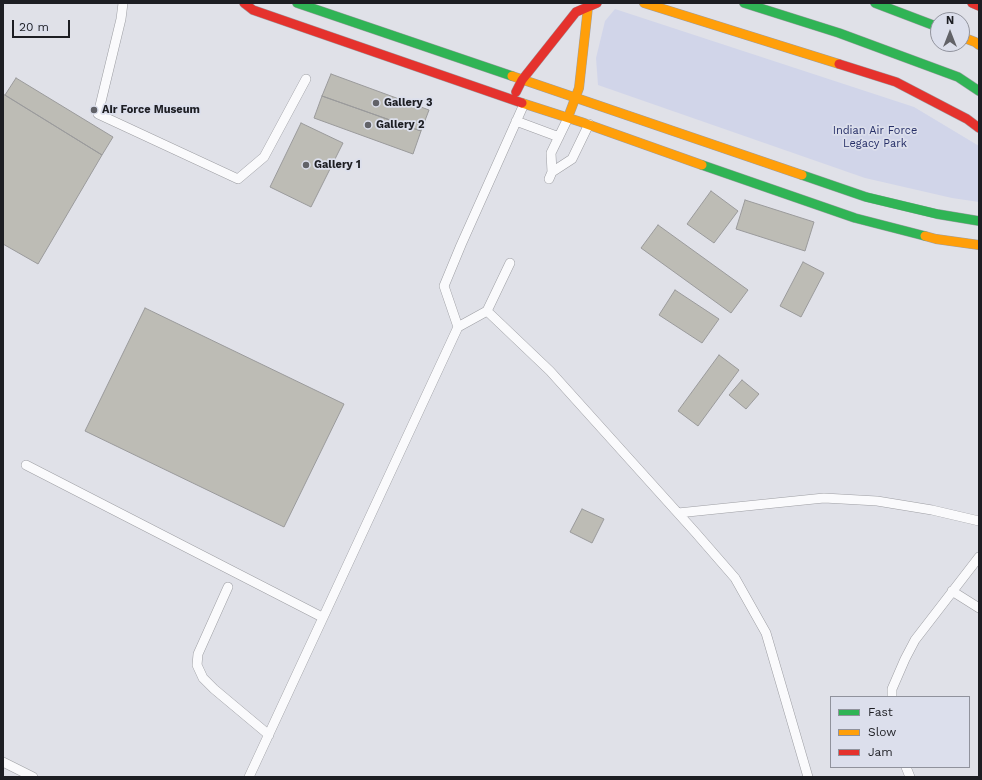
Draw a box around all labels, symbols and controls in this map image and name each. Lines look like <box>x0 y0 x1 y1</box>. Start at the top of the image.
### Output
scale bar <box>14 12 72 38</box>
north arrow <box>930 12 970 52</box>
text: N <box>946 14 954 27</box>
text: 20 m <box>19 20 49 34</box>
place label: Gallery 3 <box>384 96 432 110</box>
marker: Gallery 3 <box>371 98 381 108</box>
place label: Air Force Museum <box>102 103 200 117</box>
marker: Air Force Museum <box>89 105 99 115</box>
place label: Gallery 2 <box>376 118 425 132</box>
marker: Gallery 2 <box>363 120 373 130</box>
park label: Indian Air Force Legacy Park <box>833 124 917 150</box>
place label: Gallery 1 <box>314 158 361 172</box>
marker: Gallery 1 <box>301 160 311 170</box>
legend <box>830 696 970 768</box>
text: Fast <box>868 705 893 719</box>
text: Slow <box>868 725 896 739</box>
text: Jam <box>868 745 893 759</box>

